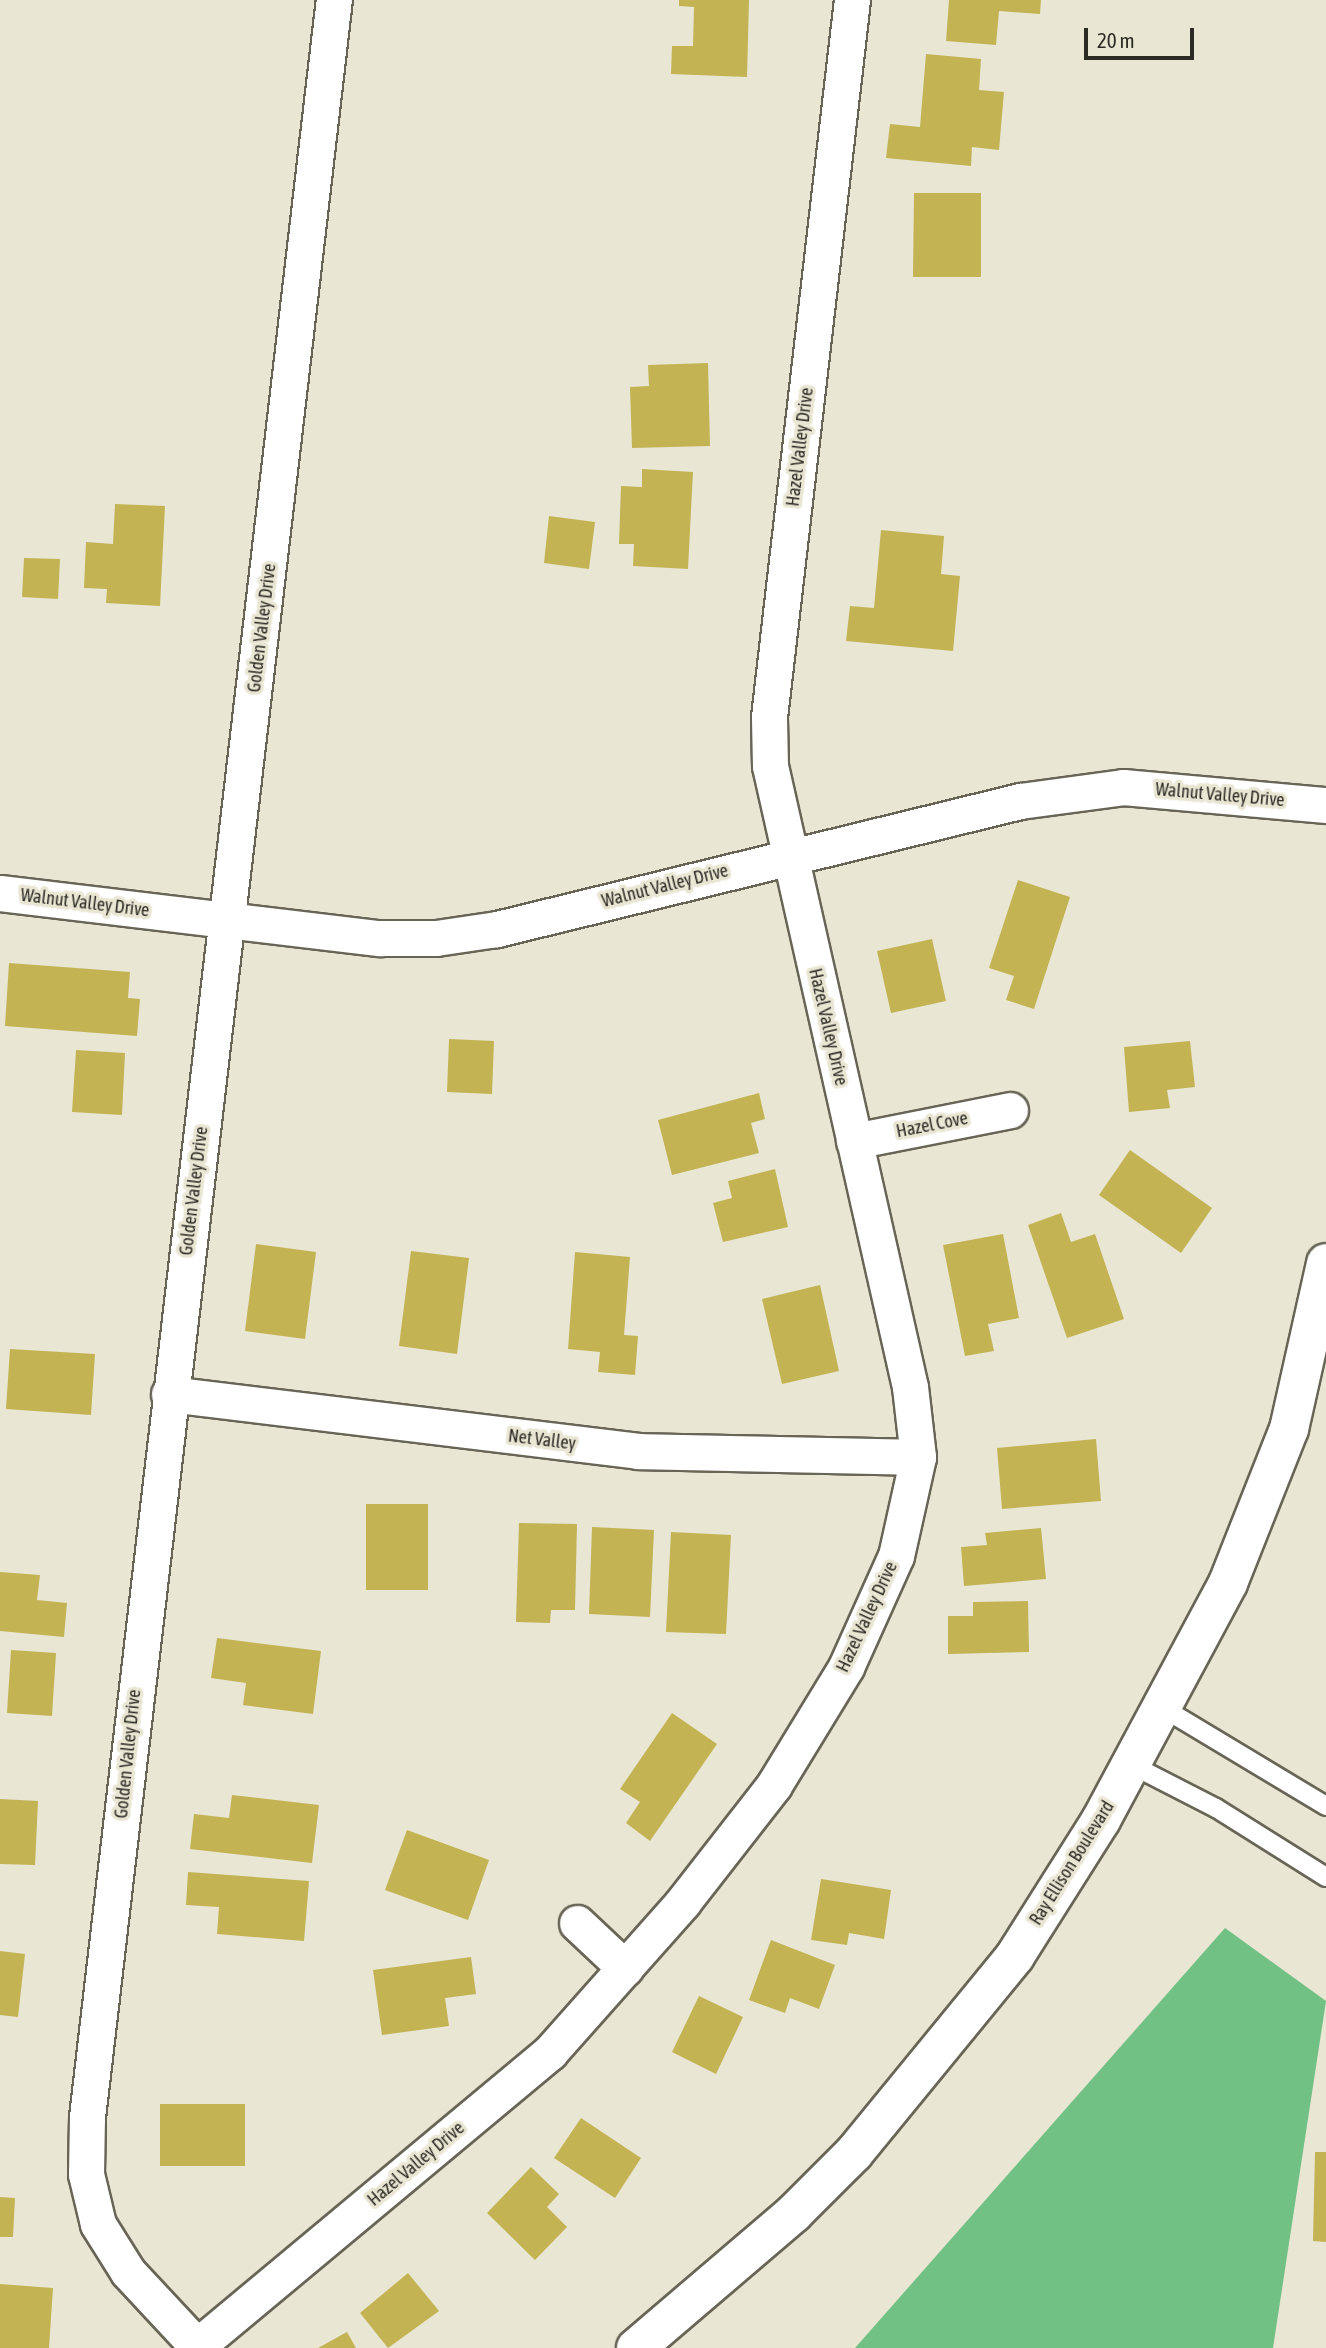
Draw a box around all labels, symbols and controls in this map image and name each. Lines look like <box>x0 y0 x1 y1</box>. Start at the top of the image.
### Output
scale bar <box>1088 14 1198 58</box>
text: 20 m <box>1097 28 1135 52</box>
street label: Hazel Valley Drive <box>782 386 818 508</box>
street label: Golden Valley Drive <box>243 563 281 693</box>
street label: Walnut Valley Drive <box>1155 779 1285 811</box>
street label: Walnut Valley Drive <box>600 860 730 912</box>
street label: Walnut Valley Drive <box>19 884 151 922</box>
street label: Hazel Valley Drive <box>804 966 852 1088</box>
street label: Hazel Cove <box>894 1107 970 1143</box>
street label: Golden Valley Drive <box>175 1126 213 1256</box>
street label: Net Valley <box>507 1425 577 1455</box>
street label: Hazel Valley Drive <box>832 1558 902 1676</box>
street label: Golden Valley Drive <box>111 1689 145 1819</box>
street label: Ray Ellison Boulevard <box>1025 1797 1119 1929</box>
street label: Hazel Valley Drive <box>363 2117 469 2211</box>

